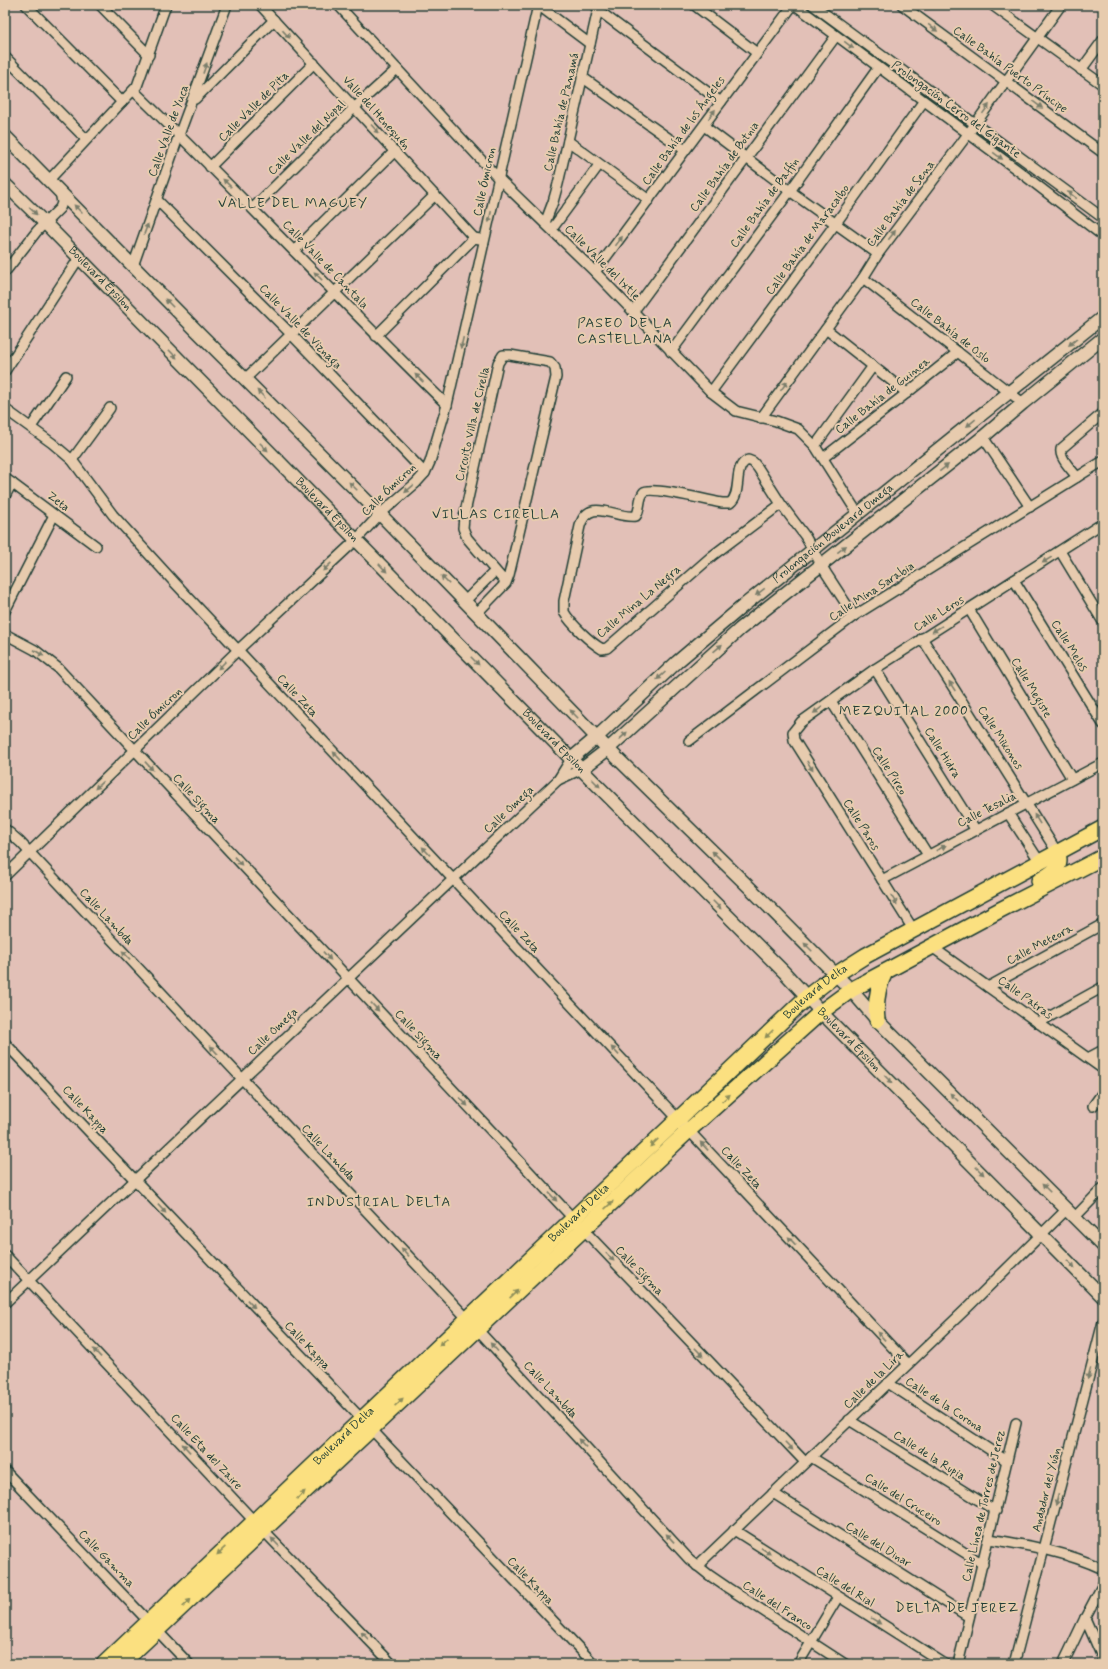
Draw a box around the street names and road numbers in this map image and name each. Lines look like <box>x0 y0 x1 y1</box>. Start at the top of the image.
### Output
street label: Calle Bahía Puerto Príncipe <box>949 23 1071 117</box>
street label: Calle Bahía de Panamá <box>541 51 584 173</box>
street label: Prolongación Cerro del Gigante <box>888 58 1024 162</box>
street label: Calle Valle de Pita <box>215 68 293 146</box>
street label: Valle del Henequén <box>338 73 414 153</box>
street label: Calle Bahía de los Ángeles <box>639 73 730 189</box>
street label: Calle Valle de Yuca <box>145 83 193 179</box>
street label: Calle Valle del Nopal <box>265 97 349 179</box>
street label: Calle Bahía de Botnia <box>687 118 763 216</box>
street label: Calle Ómicron <box>470 146 500 218</box>
street label: Calle Bahía de Baffin <box>727 155 803 251</box>
street label: Calle Bahía de Sena <box>863 158 939 250</box>
street label: Calle Bahía de Maracaibo <box>762 181 854 299</box>
street label: Calle Valle de Cantala <box>278 217 372 313</box>
street label: Calle Valle del Ixtle <box>560 221 644 305</box>
street label: Boulevard Épsilon <box>64 243 135 315</box>
street label: Calle Valle de Viznaga <box>254 281 345 374</box>
street label: Calle Bahía de Oslo <box>907 295 993 367</box>
street label: Calle Bahía de Guinea <box>832 353 935 438</box>
street label: Circuito Villa de Cirella <box>452 365 494 483</box>
street label: Calle Ómicron <box>358 460 420 520</box>
street label: Boulevard Épsilon <box>291 474 362 546</box>
street label: Prolongación Boulevard Omega <box>769 480 897 587</box>
street label: Zeta <box>43 488 73 516</box>
street label: Calle Mina Sarabia <box>826 558 918 626</box>
street label: Calle Mina La Negra <box>593 562 685 643</box>
street label: Calle Leros <box>911 592 968 636</box>
street label: Calle Melos <box>1047 617 1091 675</box>
street label: Calle Megiste <box>1006 655 1055 722</box>
street label: Calle Zeta <box>273 671 321 721</box>
street label: Calle Ómicron <box>124 684 186 744</box>
street label: Calle Mikonos <box>973 703 1027 774</box>
street label: Boulevard Épsilon <box>518 705 589 777</box>
street label: Calle Hidra <box>920 724 964 782</box>
street label: Calle Pireo <box>868 744 910 798</box>
street label: Calle Sigma <box>168 770 223 828</box>
street label: Calle Omega <box>480 782 538 838</box>
street label: Calle Tesalia <box>955 788 1019 832</box>
street label: Calle Paros <box>839 796 884 855</box>
street label: Calle Lambda <box>75 885 137 949</box>
street label: Calle Zeta <box>495 907 543 957</box>
street label: Calle Meteora <box>1004 920 1077 969</box>
street label: Boulevard Delta <box>780 961 851 1023</box>
street label: Calle Patras <box>994 973 1056 1024</box>
street label: Calle Omega <box>244 1004 302 1060</box>
street label: Boulevard Épsilon <box>813 1004 884 1076</box>
street label: Calle Sigma <box>390 1006 445 1064</box>
street label: Calle Kappa <box>58 1082 112 1138</box>
street label: Calle Lambda <box>297 1121 359 1185</box>
street label: Calle Zeta <box>717 1143 765 1193</box>
street label: Boulevard Delta <box>545 1180 613 1246</box>
street label: Calle Sigma <box>611 1243 667 1300</box>
street label: Calle Kappa <box>280 1318 334 1374</box>
street label: Calle de la Lira <box>840 1347 908 1413</box>
street label: Calle Lambda <box>519 1358 581 1422</box>
street label: Calle de la Corona <box>902 1374 986 1436</box>
street label: Boulevard Delta <box>310 1403 378 1469</box>
street label: Calle Eta del Zaire <box>167 1410 245 1494</box>
street label: Calle de la Rupia <box>890 1427 968 1485</box>
street label: Calle Línea de Torres de Jerez <box>959 1429 1009 1583</box>
street label: Andador del Yuán <box>1029 1446 1065 1534</box>
street label: Calle del Cruceiro <box>861 1470 945 1530</box>
street label: Calle del Dinar <box>842 1518 914 1572</box>
street label: Calle Gamma <box>74 1527 138 1591</box>
street label: Calle Kappa <box>503 1554 557 1608</box>
street label: Calle del Rial <box>813 1563 877 1611</box>
street label: Calle del Franco <box>739 1577 815 1635</box>

